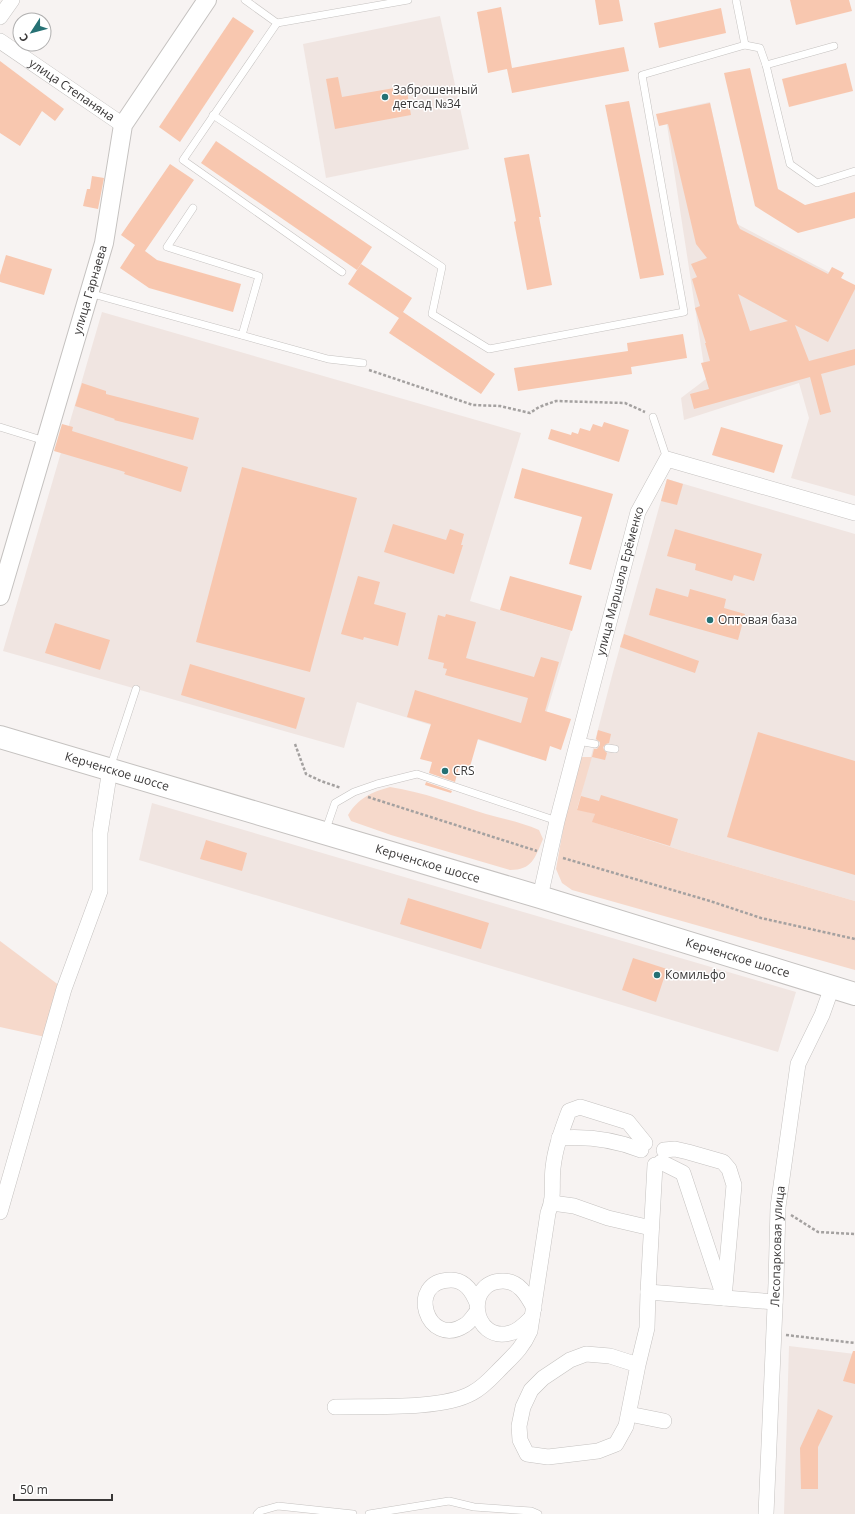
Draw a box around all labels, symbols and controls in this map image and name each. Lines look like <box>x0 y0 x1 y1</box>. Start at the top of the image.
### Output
north arrow <box>12 12 52 52</box>
text: С <box>15 31 32 45</box>
street label: улица Степаняна <box>26 54 118 125</box>
place label: Заброшенный детсад №34 <box>393 81 478 112</box>
marker: Заброшенный детсад №34 <box>380 92 390 102</box>
street label: улица Гарнаева <box>68 243 111 337</box>
street label: улица Маршала Ерёменко <box>592 503 648 658</box>
place label: Оптовая база <box>718 611 797 628</box>
marker: Оптовая база <box>705 615 715 625</box>
street label: Керченское шоссе <box>63 748 172 795</box>
place label: CRS <box>453 762 475 779</box>
marker: CRS <box>440 766 450 776</box>
street label: Керченское шоссе <box>373 840 482 887</box>
street label: Керченское шоссе <box>684 933 792 982</box>
place label: Комильфо <box>665 966 726 983</box>
marker: Комильфо <box>652 970 662 980</box>
street label: Лесопарковая улица <box>766 1185 789 1307</box>
scale bar <box>14 1476 112 1502</box>
text: 50 m <box>20 1481 48 1498</box>

